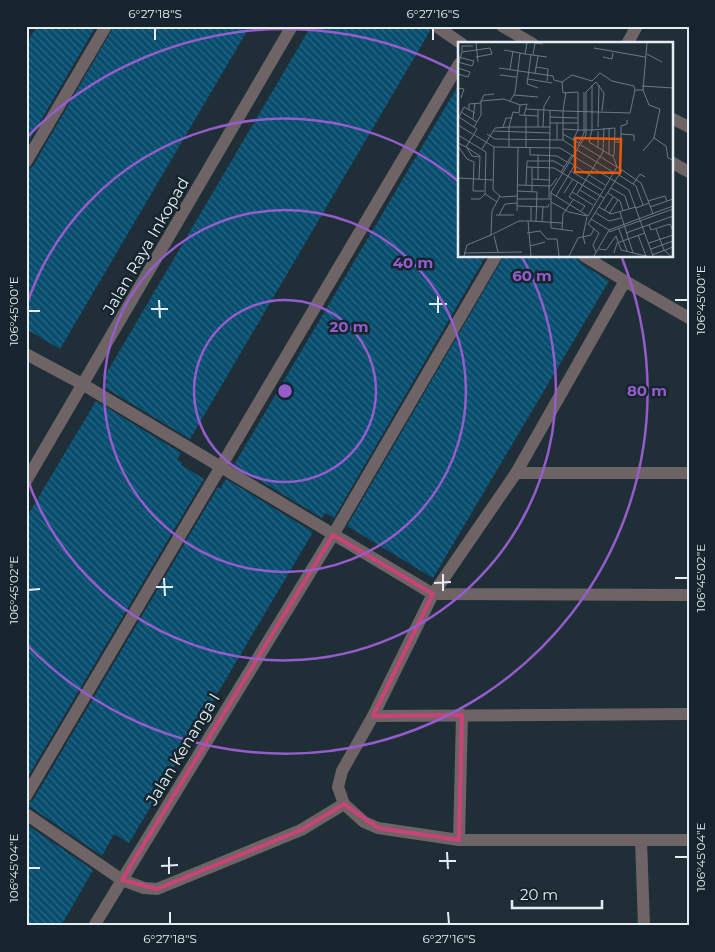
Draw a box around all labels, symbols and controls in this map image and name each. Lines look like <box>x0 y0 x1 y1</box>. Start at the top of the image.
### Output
text: 6°27'18"S <box>128 6 182 21</box>
text: 6°27'16"S <box>406 6 460 21</box>
inset map <box>458 42 672 258</box>
street label: Jalan Raya Inkopad <box>99 174 193 319</box>
text: 40 m <box>393 253 433 272</box>
text: 106°45'00"E <box>693 265 708 335</box>
text: 60 m <box>512 266 552 285</box>
text: 106°45'00"E <box>6 276 21 346</box>
text: 20 m <box>329 317 369 336</box>
text: 80 m <box>627 381 667 400</box>
centre of rings <box>276 382 294 400</box>
text: 106°45'02"E <box>693 544 708 612</box>
text: 106°45'02"E <box>6 556 21 624</box>
street label: Jalan Kenanga I <box>142 690 224 809</box>
text: 106°45'04"E <box>693 822 708 892</box>
text: 106°45'04"E <box>6 833 21 903</box>
scale bar <box>512 877 602 909</box>
text: 20 m <box>520 885 558 904</box>
text: 6°27'18"S <box>143 931 197 946</box>
text: 6°27'16"S <box>422 931 476 946</box>

